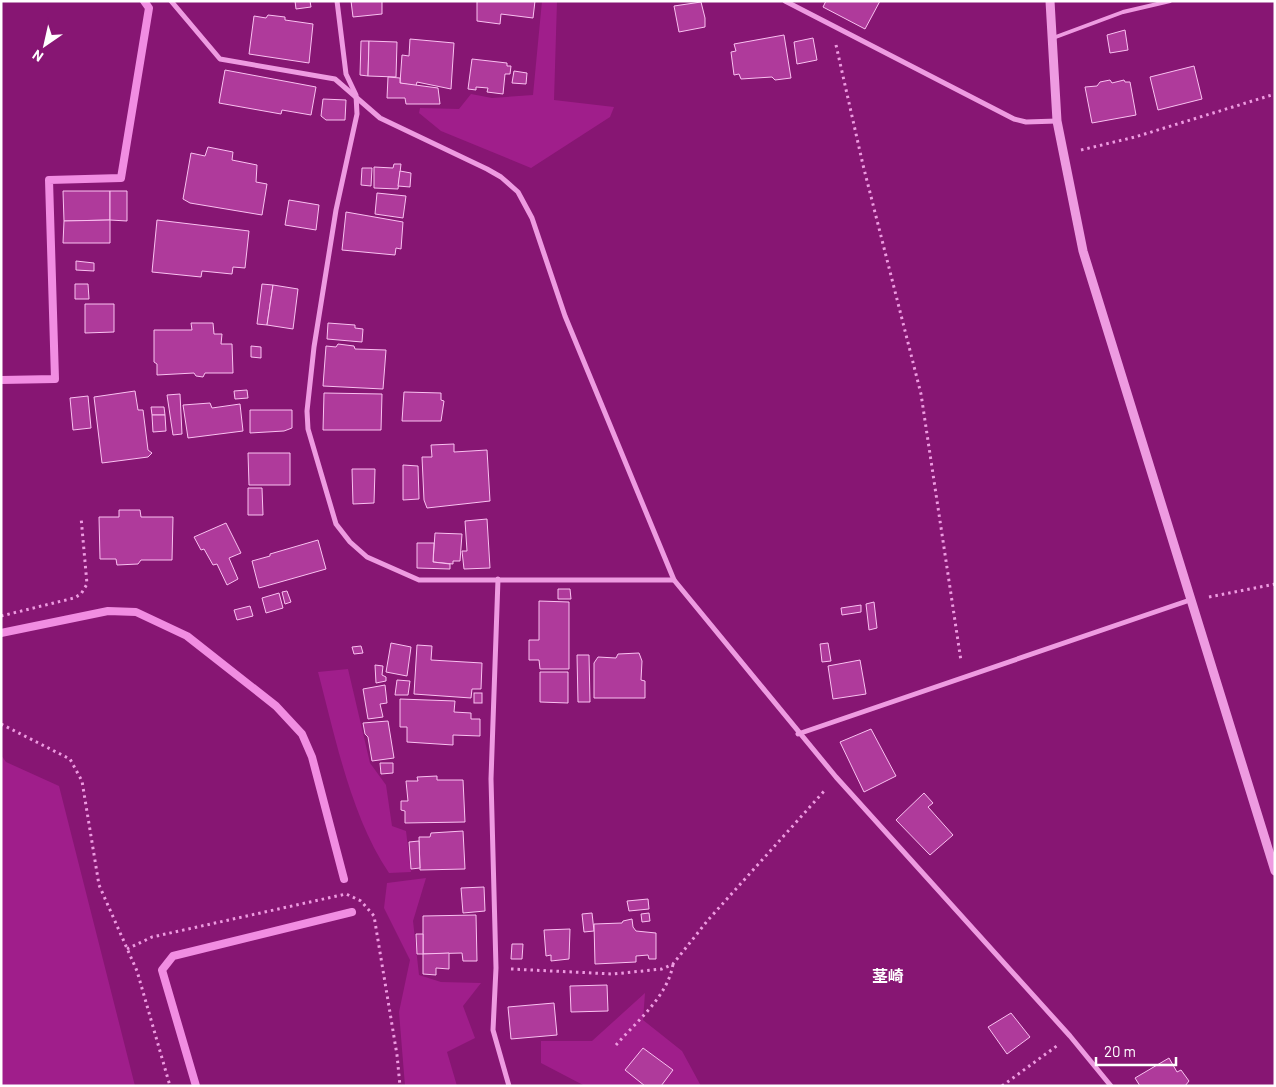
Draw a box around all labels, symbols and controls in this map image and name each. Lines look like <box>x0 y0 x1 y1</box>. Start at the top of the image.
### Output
north arrow <box>20 20 70 70</box>
text: N <box>29 47 46 66</box>
district label: 茎崎 <box>872 966 904 985</box>
scale bar <box>1096 1034 1176 1066</box>
text: 20 m <box>1104 1042 1136 1060</box>

